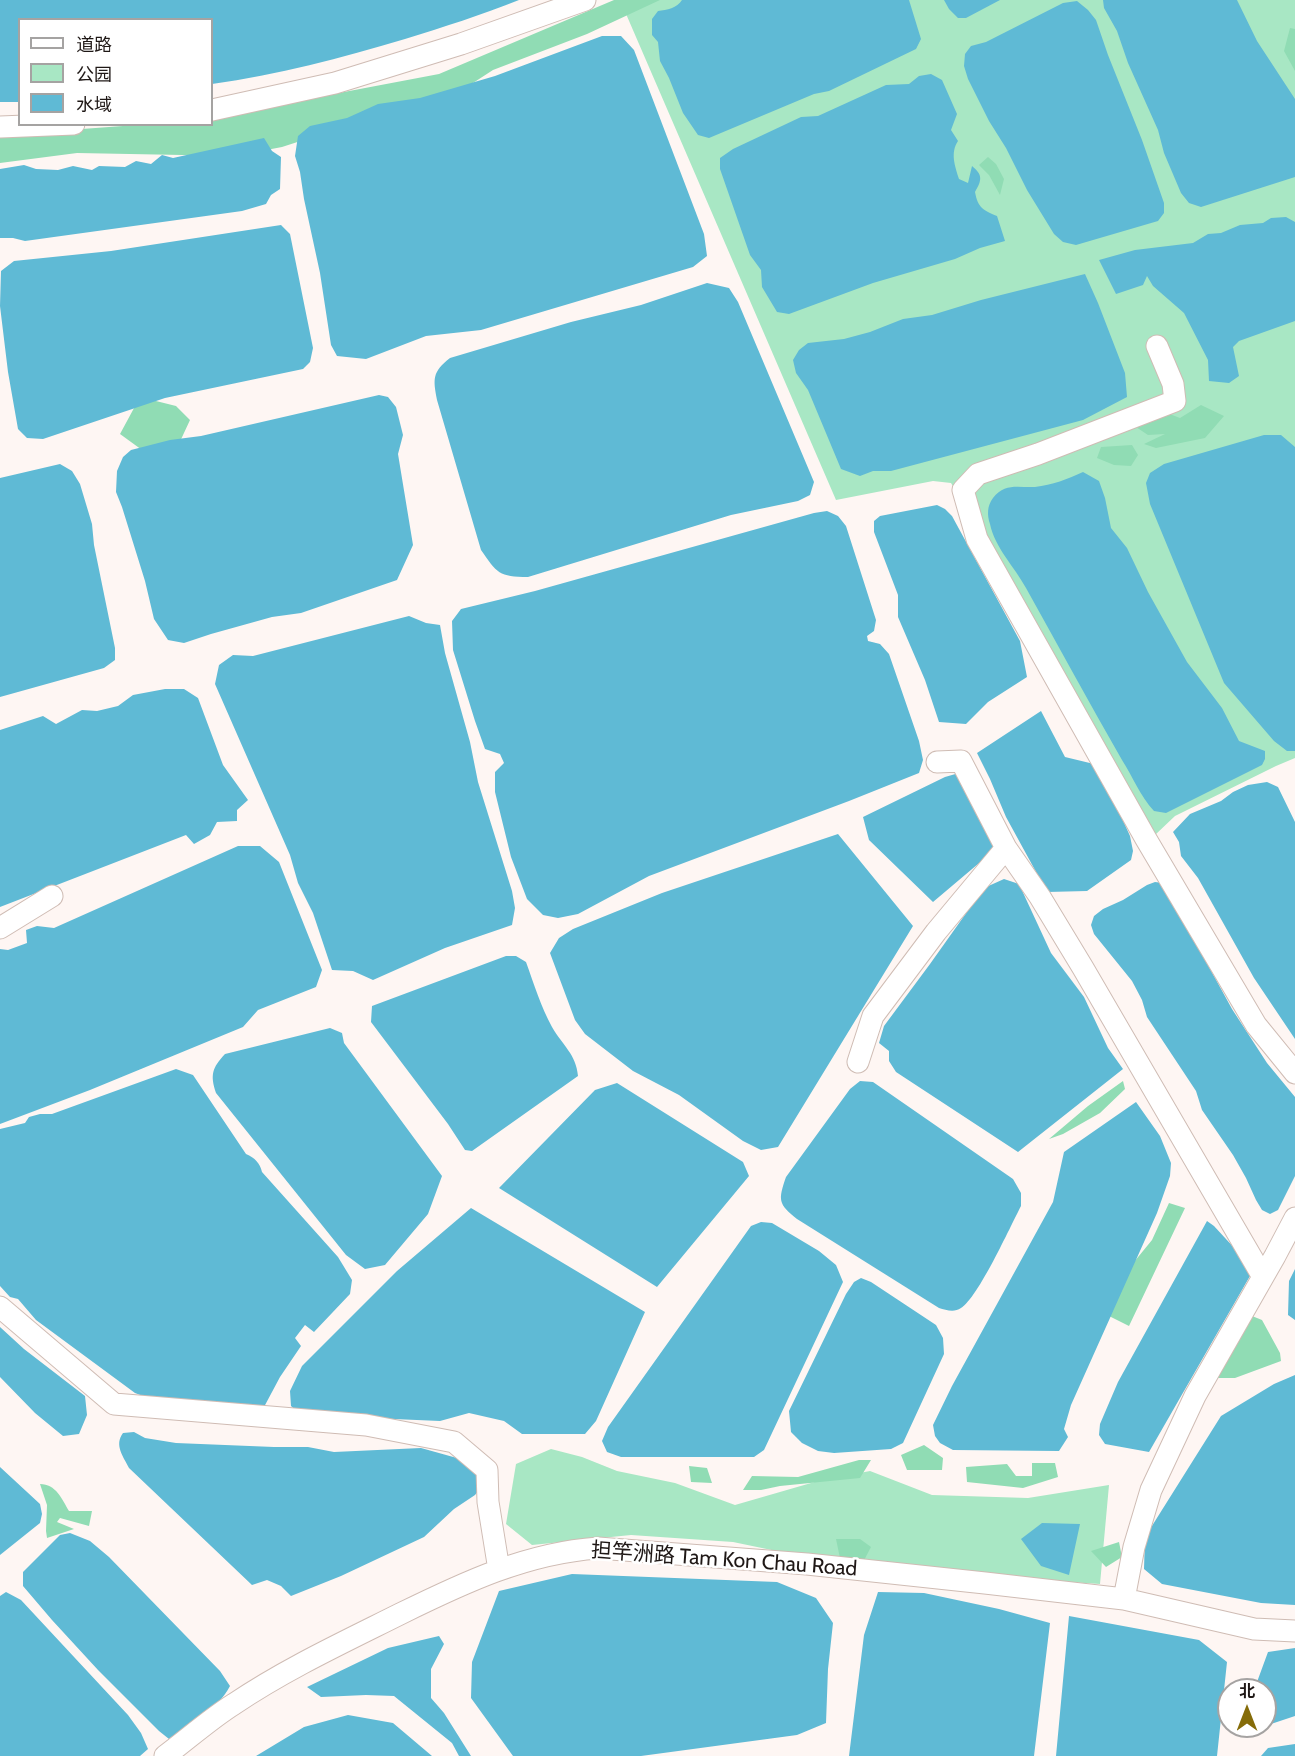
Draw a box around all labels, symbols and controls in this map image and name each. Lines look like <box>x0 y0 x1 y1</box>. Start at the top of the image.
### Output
legend <box>18 18 213 126</box>
text: 道路 <box>76 34 112 56</box>
text: 公园 <box>76 64 112 86</box>
text: 水域 <box>76 94 112 116</box>
street label: 担竿洲路 Tam Kon Chau Road <box>590 1538 858 1582</box>
north arrow <box>1217 1678 1277 1738</box>
text: 北 <box>1239 1682 1255 1701</box>

